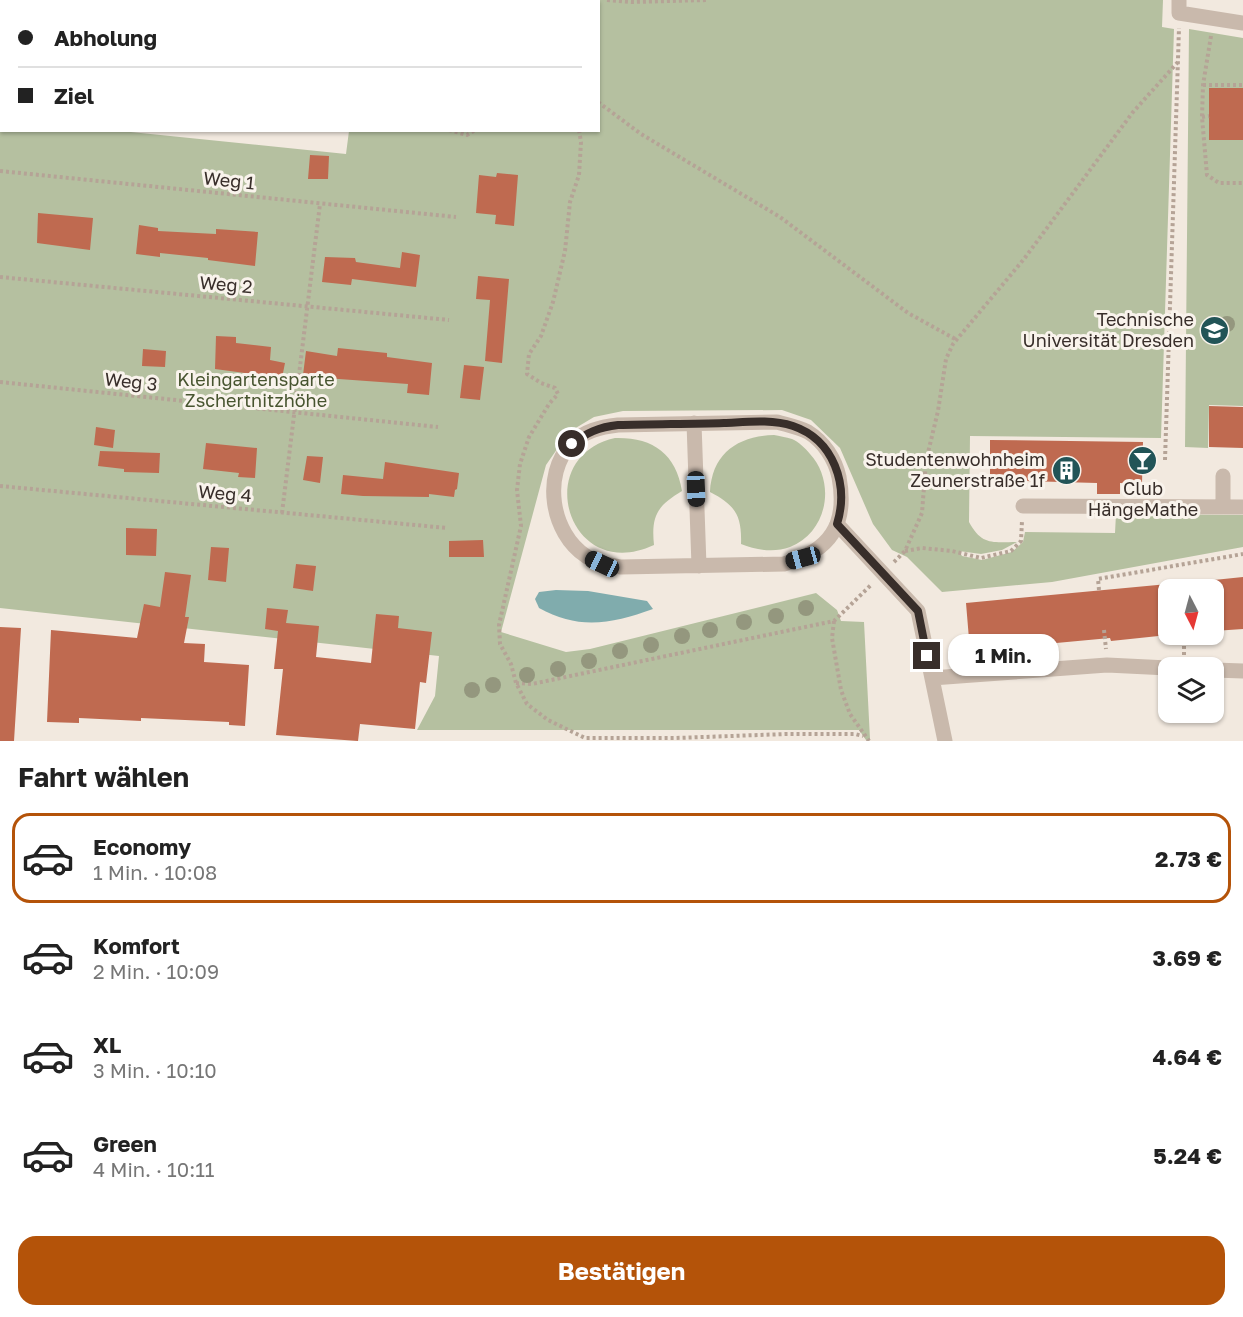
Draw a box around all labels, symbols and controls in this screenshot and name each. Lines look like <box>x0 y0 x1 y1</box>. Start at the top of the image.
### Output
text: Abholung <box>54 24 157 51</box>
text: Ziel <box>54 82 94 109</box>
street label: Weg 1 <box>202 166 256 194</box>
street label: Weg 2 <box>199 271 253 297</box>
place label: Technische Universität Dresden <box>1023 308 1194 351</box>
school or university icon: Technische Universität Dresden <box>1199 314 1231 346</box>
street label: Weg 3 <box>104 367 159 395</box>
park label: Kleingartensparte Zschertnitzhöhe <box>177 368 335 411</box>
route start <box>558 430 585 457</box>
bar icon: Club HängeMathe <box>1127 444 1159 476</box>
place label: Studentenwohnheim Zeunerstraße 1f <box>865 448 1045 491</box>
building icon: Studentenwohnheim Zeunerstraße 1f <box>1050 454 1082 486</box>
car <box>686 471 706 507</box>
place label: Club HängeMathe <box>1088 477 1198 520</box>
street label: Weg 4 <box>197 480 253 506</box>
car <box>783 545 823 571</box>
car <box>582 548 622 580</box>
north arrow <box>1158 579 1224 645</box>
map controls <box>1158 579 1224 723</box>
callout: 1 Min. <box>948 635 1059 677</box>
route end <box>913 642 940 669</box>
text: 1 Min. <box>975 643 1032 667</box>
button: layers <box>1158 657 1224 723</box>
text: Fahrt wählen <box>18 761 189 793</box>
icon: car <box>21 831 75 885</box>
text: Economy <box>93 833 191 860</box>
text: 2.73 € <box>1155 845 1222 872</box>
text: 1 Min. · 10:08 <box>93 860 217 884</box>
icon: car <box>21 930 75 984</box>
text: Komfort <box>93 932 180 959</box>
text: 3.69 € <box>1153 944 1222 971</box>
text: 2 Min. · 10:09 <box>93 959 219 983</box>
icon: car <box>21 1029 75 1083</box>
text: XL <box>93 1031 121 1058</box>
text: 4.64 € <box>1152 1043 1222 1070</box>
text: 3 Min. · 10:10 <box>93 1058 217 1082</box>
icon: car <box>21 1128 75 1182</box>
text: Green <box>93 1130 157 1157</box>
text: 5.24 € <box>1153 1142 1222 1169</box>
text: 4 Min. · 10:11 <box>93 1157 215 1181</box>
button: Bestätigen <box>18 1236 1225 1305</box>

